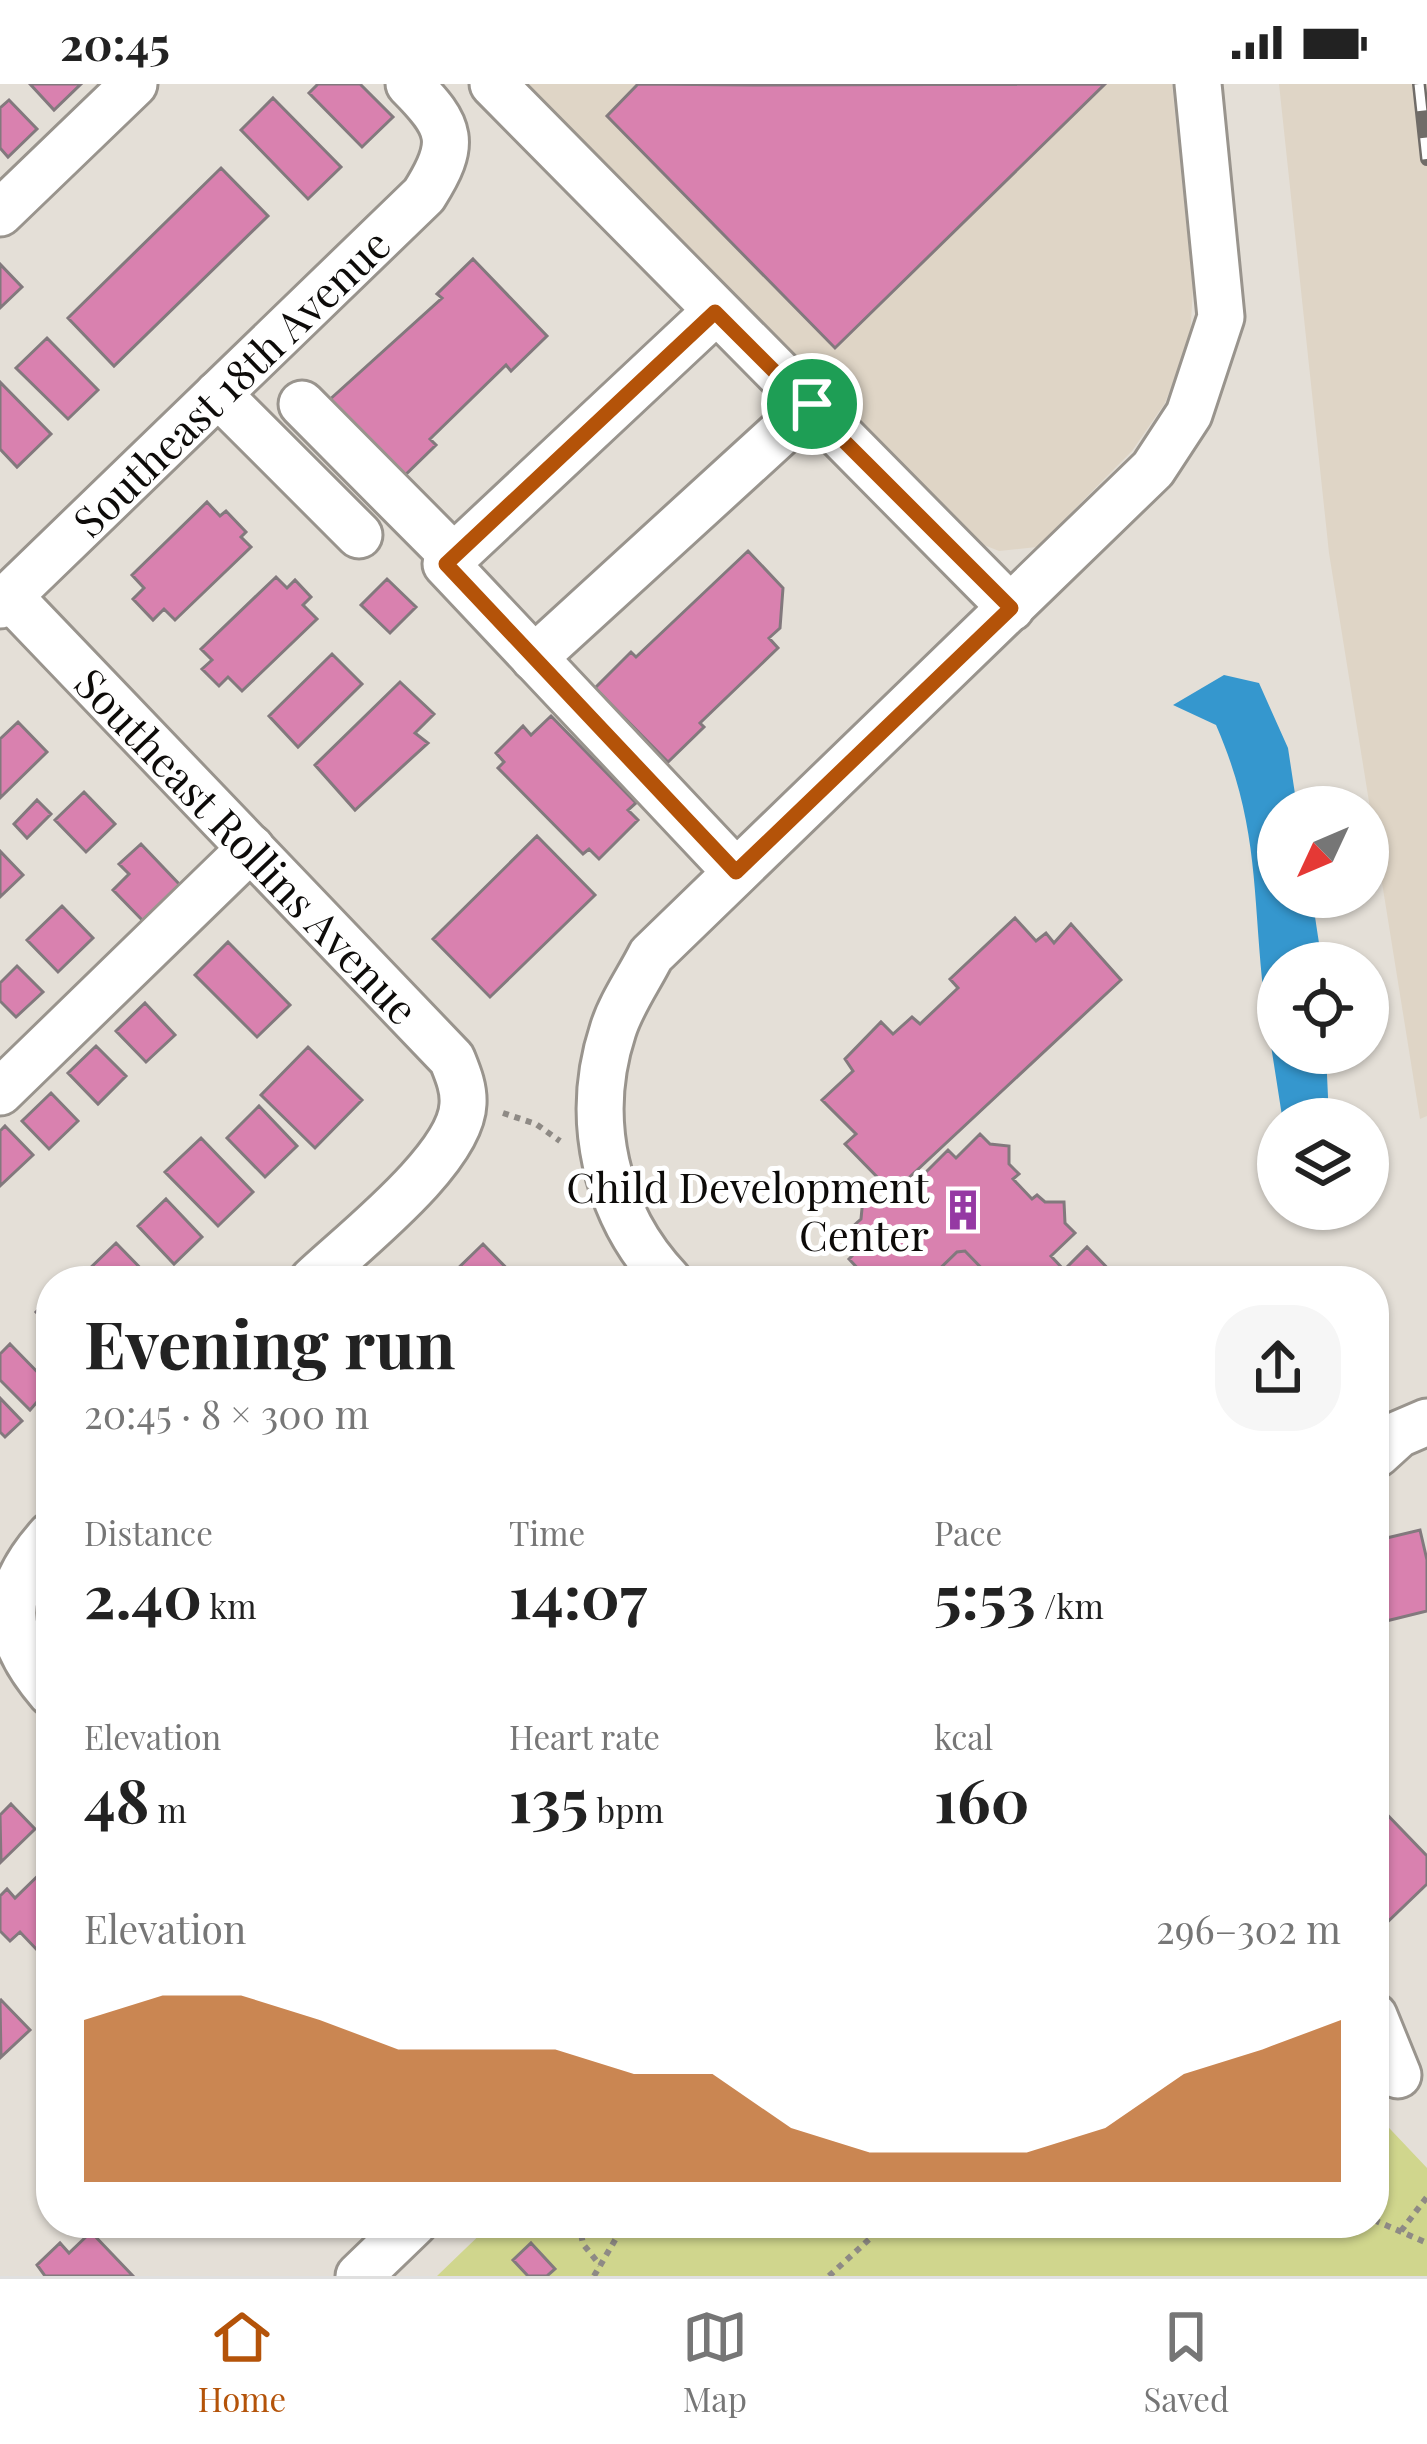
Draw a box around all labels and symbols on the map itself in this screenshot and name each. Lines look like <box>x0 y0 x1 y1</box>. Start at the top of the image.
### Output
street label: Southeast 18th Avenue <box>60 216 401 548</box>
pin <box>761 353 863 455</box>
street label: Southeast Rollins Avenue <box>64 655 431 1036</box>
north arrow <box>1257 786 1389 918</box>
place label: Child Development Center <box>566 1158 930 1262</box>
building icon: Child Development Center <box>940 1187 986 1233</box>

